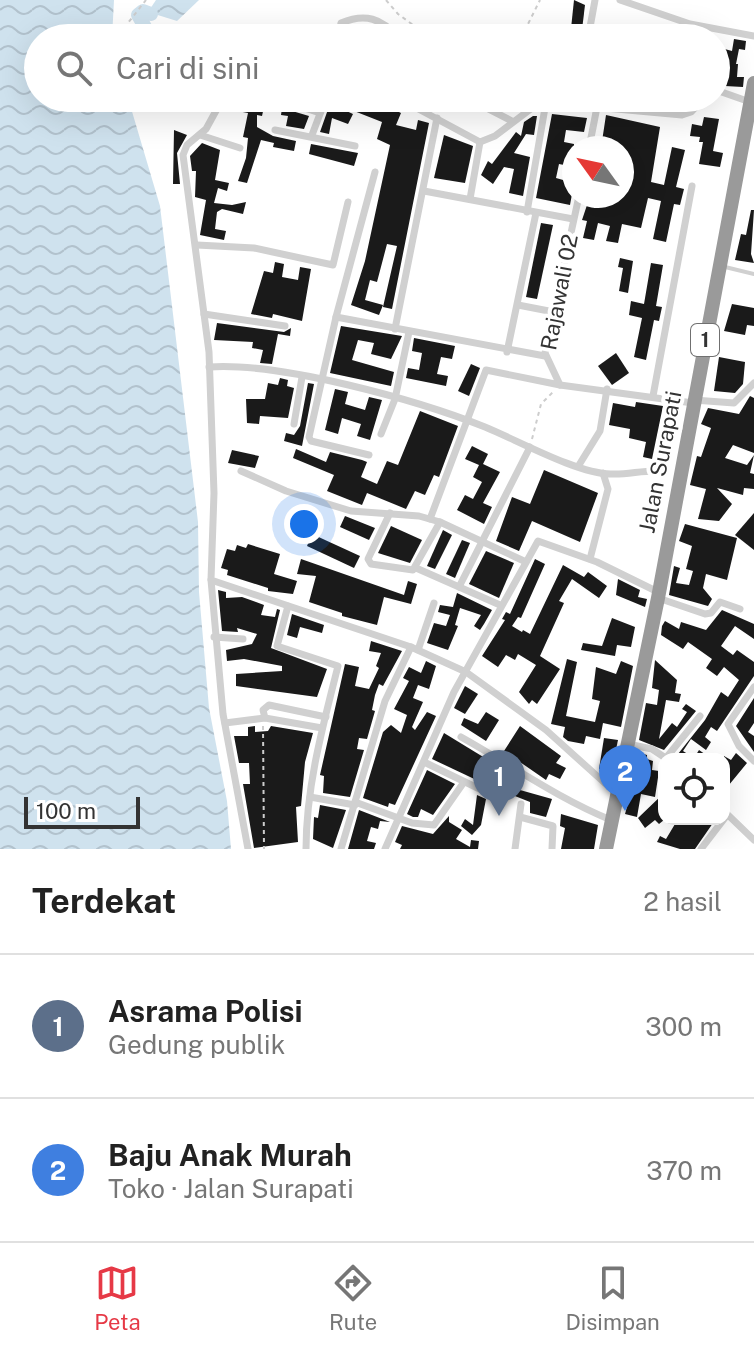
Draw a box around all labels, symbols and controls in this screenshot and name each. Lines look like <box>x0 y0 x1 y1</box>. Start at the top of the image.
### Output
search box <box>24 24 730 112</box>
icon: search <box>52 46 96 90</box>
text: Cari di sini <box>116 50 259 86</box>
north arrow <box>562 136 634 208</box>
street label: Rajawali 02 <box>535 232 583 352</box>
road number: 1 <box>691 324 719 356</box>
street label: Jalan Surapati <box>633 389 687 535</box>
your location <box>284 504 324 544</box>
pin: 2 <box>599 745 651 811</box>
pin: 1 <box>473 750 525 816</box>
map controls <box>658 753 730 825</box>
button: locate <box>658 753 730 825</box>
scale bar <box>24 793 140 829</box>
text: 100 m <box>36 798 96 824</box>
text: Terdekat <box>32 881 176 921</box>
text: 2 hasil <box>643 886 722 917</box>
text: Asrama Polisi <box>108 993 303 1029</box>
text: 1 <box>52 1011 64 1042</box>
text: 300 m <box>645 1011 722 1042</box>
text: Gedung publik <box>108 1029 285 1060</box>
text: Baju Anak Murah <box>108 1137 352 1173</box>
text: 2 <box>50 1155 66 1186</box>
text: 370 m <box>646 1155 722 1186</box>
text: Toko · Jalan Surapati <box>108 1173 354 1204</box>
tab: Peta <box>94 1261 141 1335</box>
tab: Rute <box>329 1261 377 1335</box>
tab: Disimpan <box>566 1261 660 1335</box>

